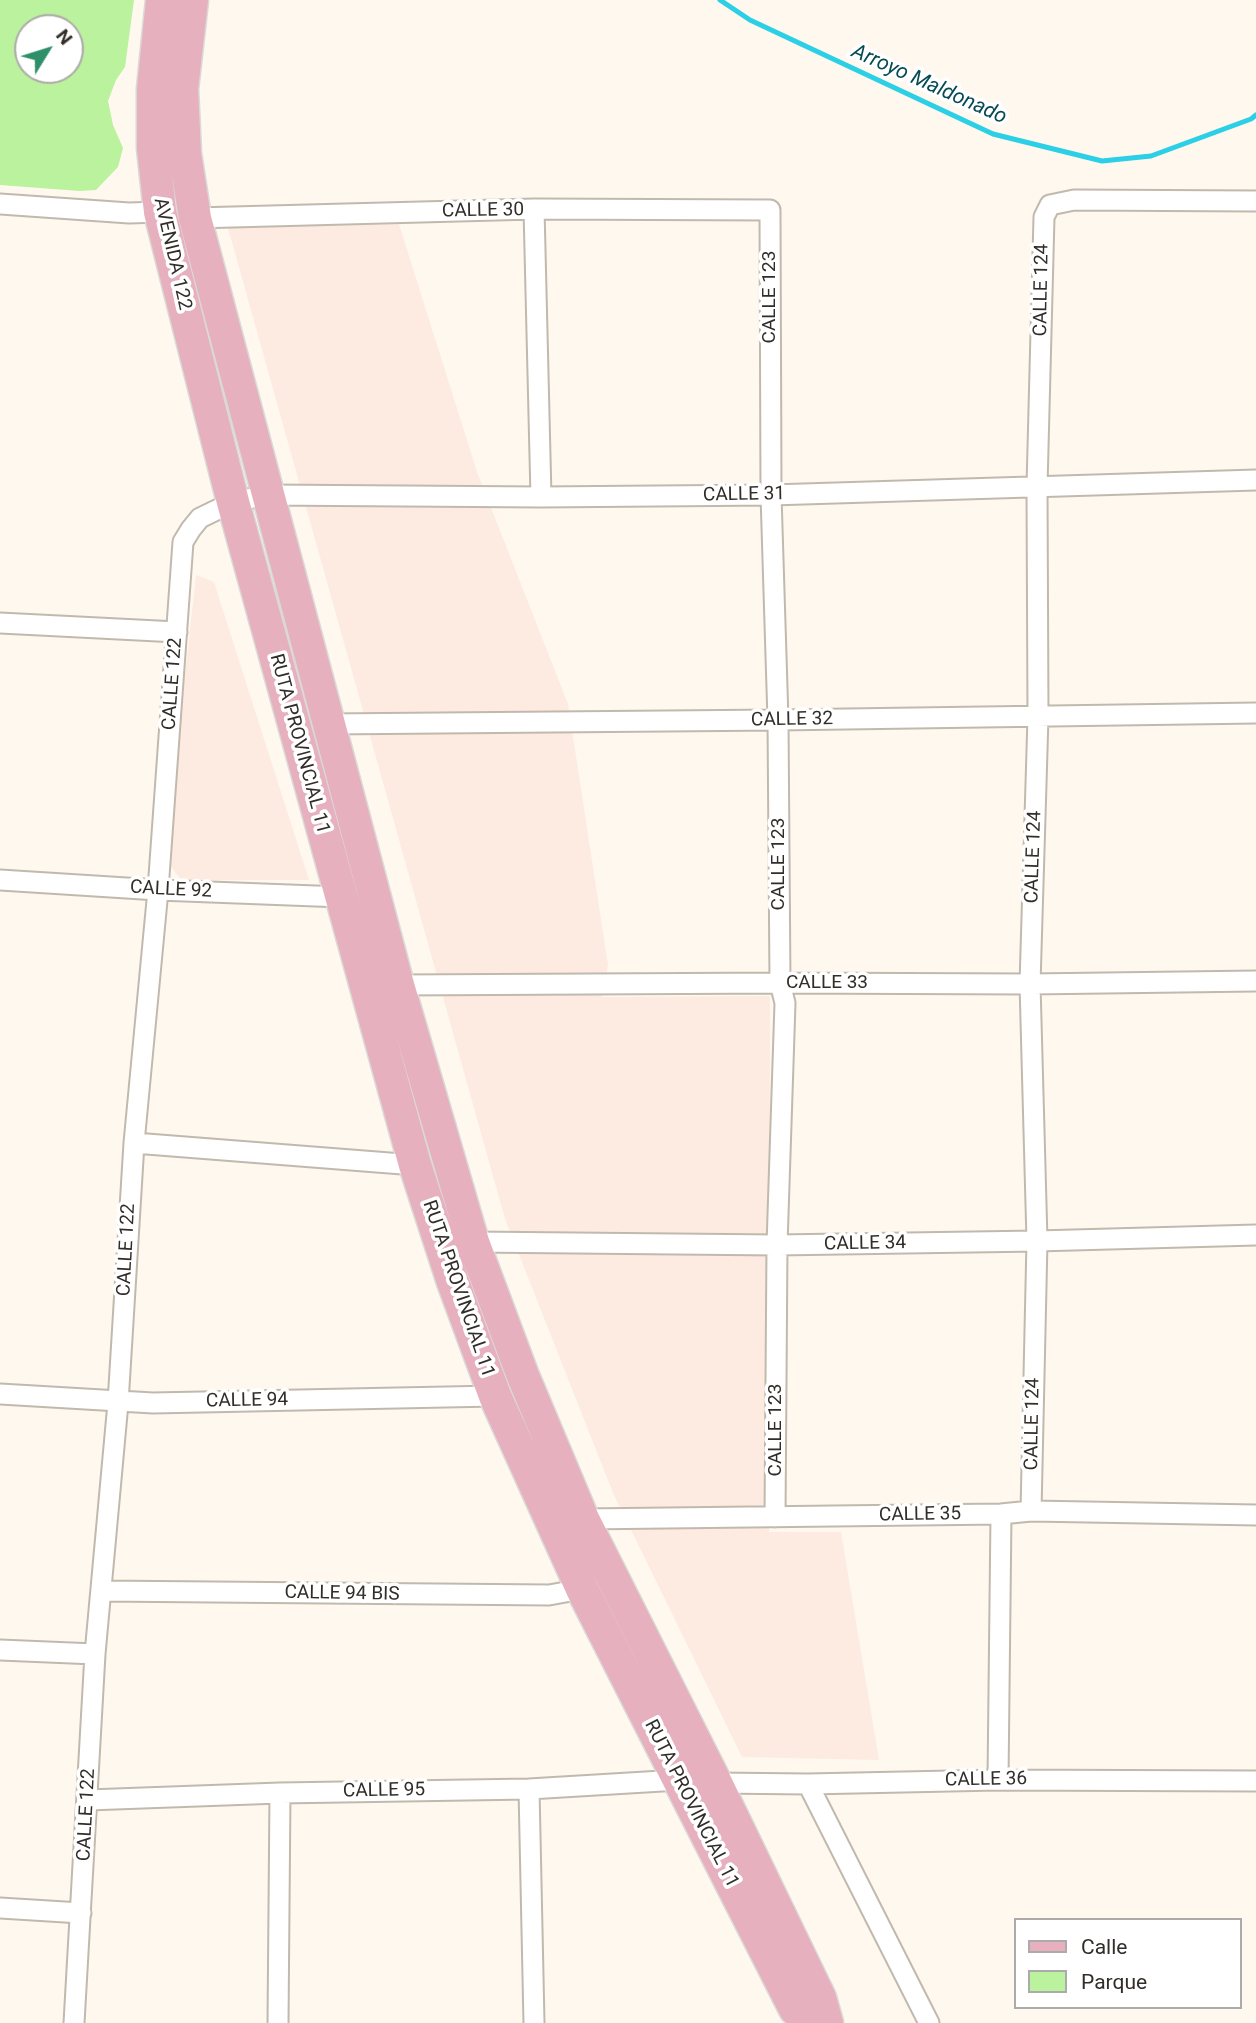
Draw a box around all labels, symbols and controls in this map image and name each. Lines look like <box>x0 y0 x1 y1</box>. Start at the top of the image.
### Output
north arrow <box>14 14 84 84</box>
text: N <box>51 25 78 49</box>
water label: Arroyo Maldonado <box>848 40 1010 130</box>
street label: AVENIDA 122 <box>148 196 196 312</box>
street label: CALLE 30 <box>442 199 524 223</box>
street label: CALLE 124 <box>1030 243 1054 337</box>
street label: CALLE 123 <box>759 251 781 343</box>
street label: CALLE 31 <box>703 483 785 507</box>
street label: CALLE 122 <box>158 637 188 731</box>
street label: RUTA PROVINCIAL 11 <box>264 651 334 837</box>
street label: CALLE 32 <box>751 708 833 732</box>
street label: CALLE 124 <box>1021 810 1047 904</box>
street label: CALLE 123 <box>768 818 790 910</box>
street label: CALLE 92 <box>129 876 213 904</box>
street label: CALLE 33 <box>786 972 868 994</box>
street label: RUTA PROVINCIAL 11 <box>417 1198 499 1380</box>
street label: CALLE 122 <box>113 1203 141 1297</box>
street label: CALLE 34 <box>824 1232 906 1256</box>
street label: CALLE 124 <box>1021 1377 1045 1471</box>
street label: CALLE 123 <box>765 1384 787 1476</box>
street label: CALLE 94 <box>206 1389 288 1413</box>
street label: CALLE 35 <box>879 1503 961 1527</box>
street label: CALLE 94 BIS <box>284 1582 400 1606</box>
street label: RUTA PROVINCIAL 11 <box>639 1716 743 1892</box>
street label: CALLE 122 <box>73 1768 101 1862</box>
street label: CALLE 36 <box>945 1768 1027 1792</box>
street label: CALLE 95 <box>343 1779 425 1803</box>
legend <box>1014 1918 1242 2009</box>
text: Calle <box>1081 1935 1127 1959</box>
text: Parque <box>1081 1970 1147 1994</box>

